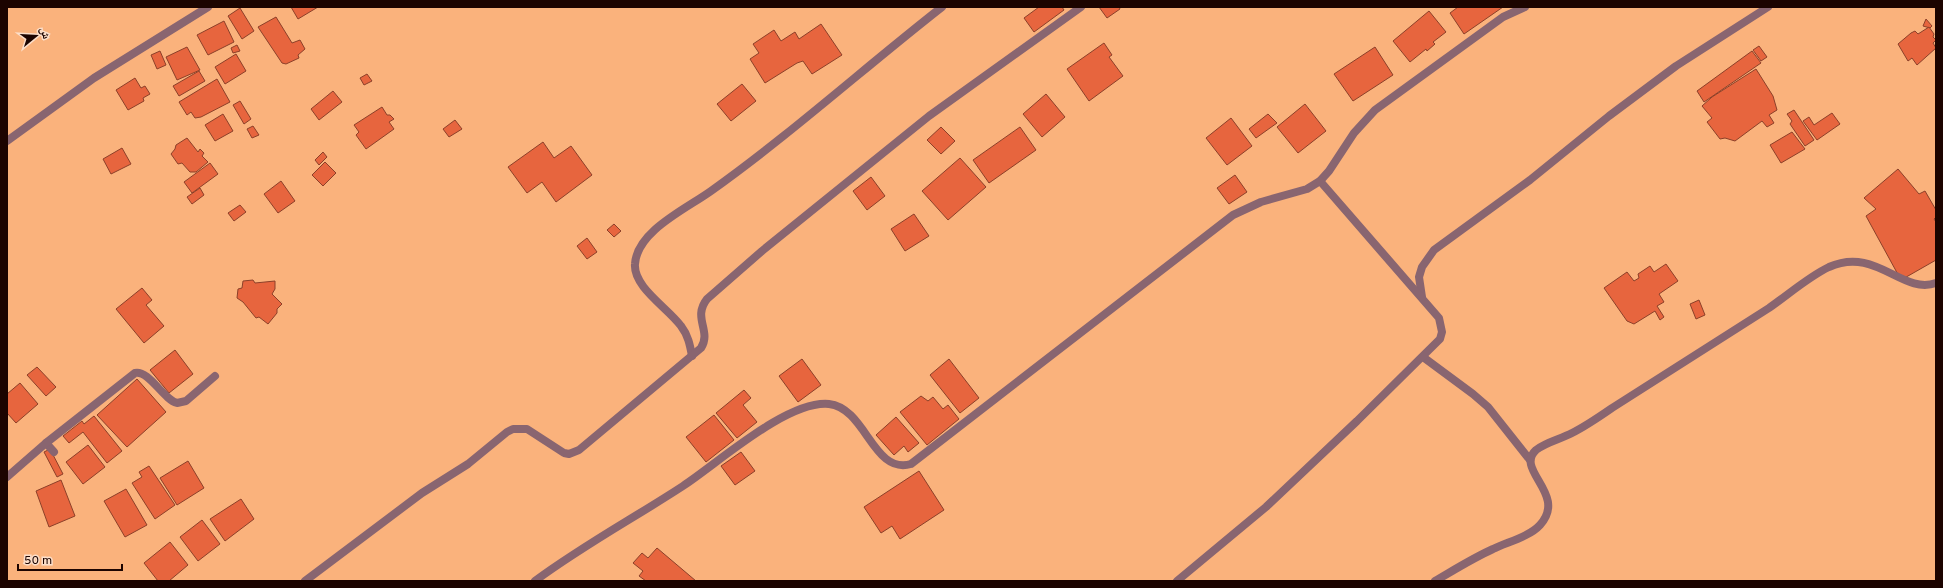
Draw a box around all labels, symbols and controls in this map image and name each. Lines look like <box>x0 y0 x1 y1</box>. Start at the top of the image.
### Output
north arrow <box>16 16 56 56</box>
text: ش <box>36 26 53 41</box>
scale bar <box>18 546 122 572</box>
text: 50 m <box>24 553 52 569</box>

